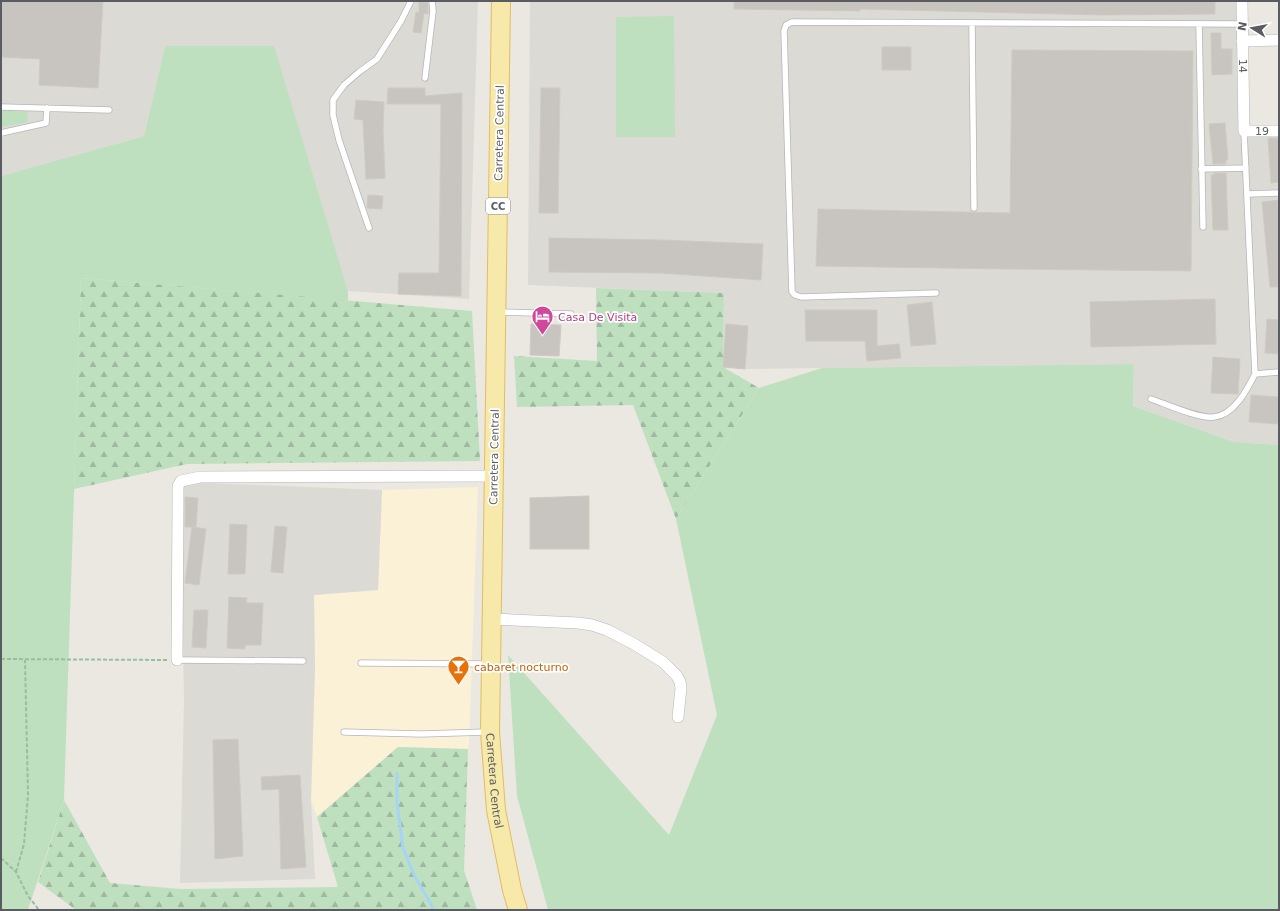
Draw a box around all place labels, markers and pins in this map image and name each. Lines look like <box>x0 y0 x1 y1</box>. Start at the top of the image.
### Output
hotel icon: Casa De Visita <box>530 304 556 337</box>
place label: Casa De Visita <box>558 311 637 324</box>
bar icon: cabaret nocturno <box>446 654 472 687</box>
place label: cabaret nocturno <box>474 661 569 674</box>

